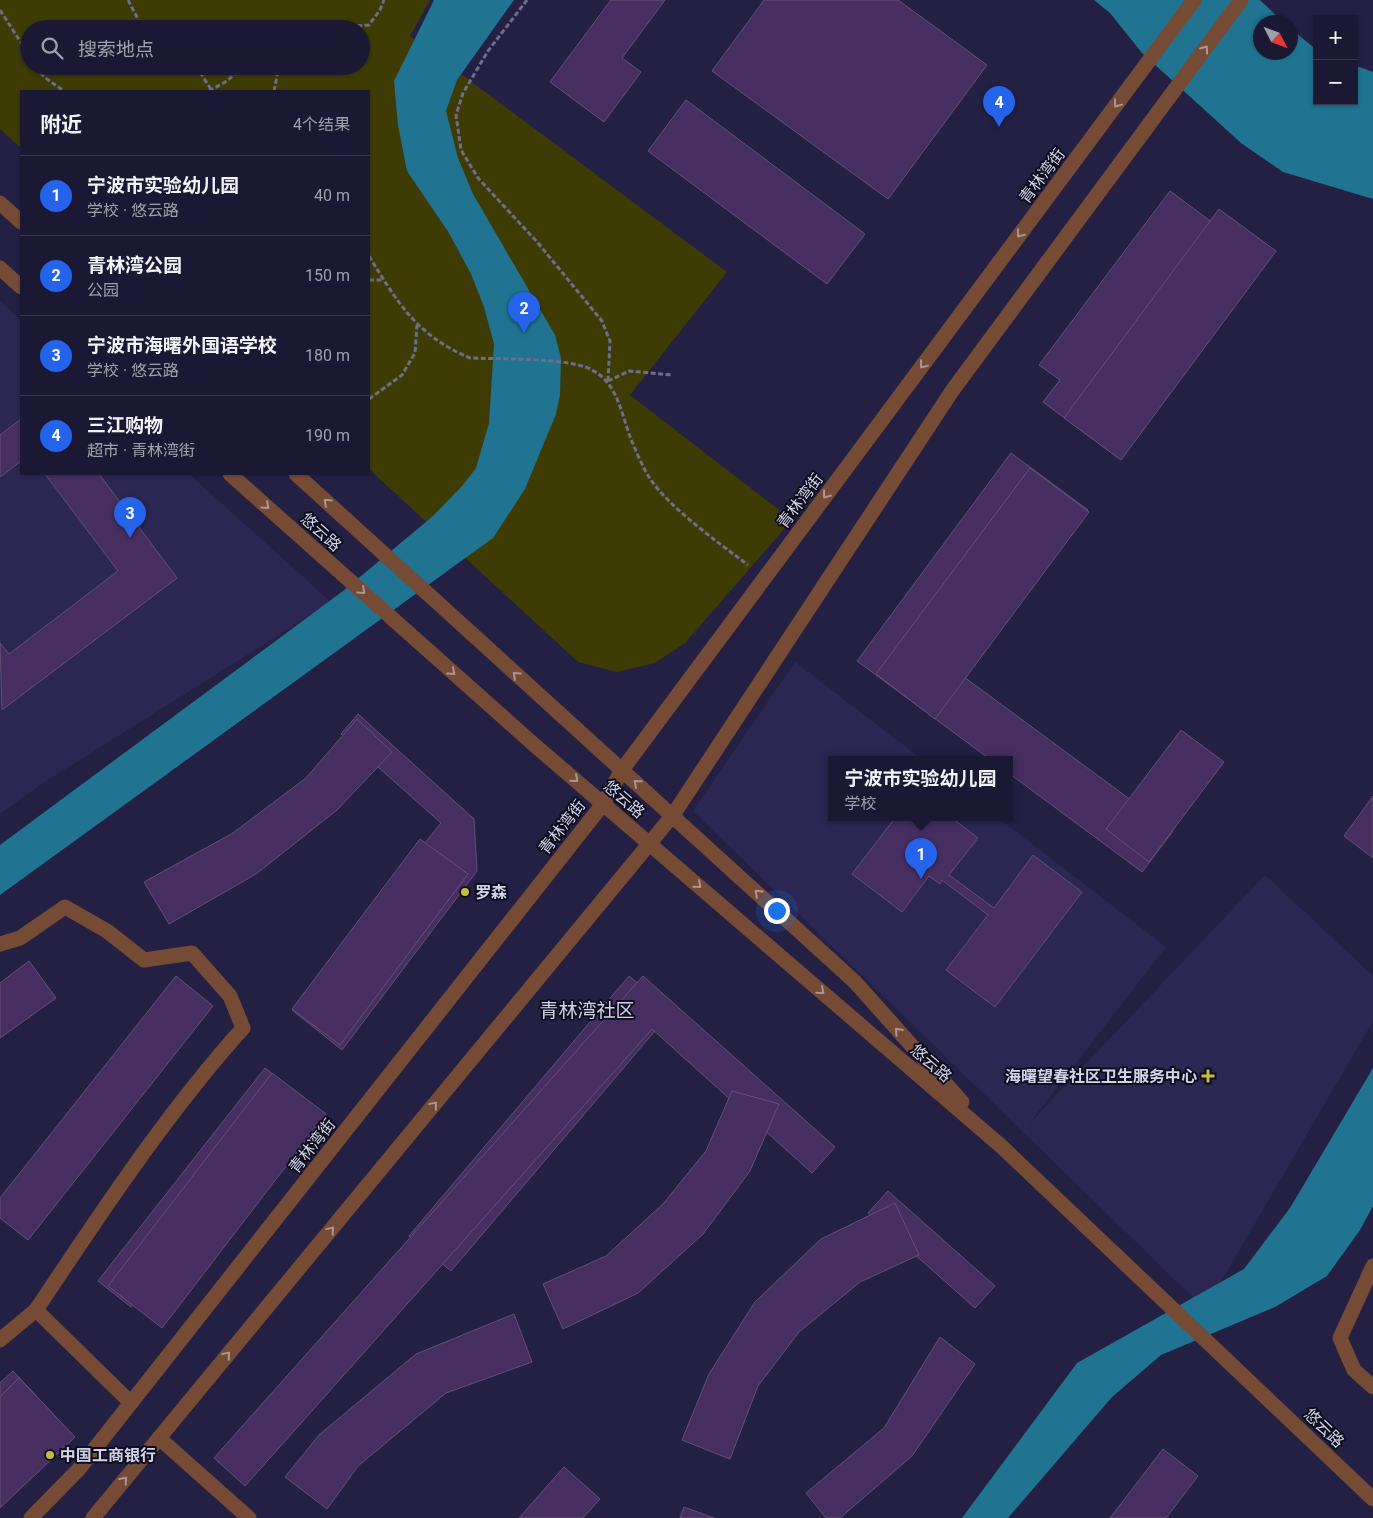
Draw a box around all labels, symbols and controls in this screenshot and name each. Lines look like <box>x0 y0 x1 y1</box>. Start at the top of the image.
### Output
north arrow <box>1253 15 1298 60</box>
map controls <box>1313 15 1358 105</box>
button: + <box>1313 15 1358 60</box>
search box <box>20 20 370 75</box>
icon: search <box>38 34 66 62</box>
text: 搜索地点 <box>78 38 154 61</box>
one-way arrow <box>1199 45 1208 55</box>
button: − <box>1313 60 1358 105</box>
pin: 4 <box>983 86 1015 127</box>
one-way arrow <box>1114 98 1123 108</box>
text: 附近 <box>40 113 82 137</box>
text: 4个结果 <box>293 115 350 134</box>
street label: 青林湾街 <box>1015 145 1069 207</box>
text: 宁波市实验幼儿园 <box>87 174 239 197</box>
text: 1 <box>51 186 61 205</box>
text: 40 m <box>314 186 350 205</box>
text: 学校 · 悠云路 <box>87 201 179 220</box>
one-way arrow <box>1017 228 1026 238</box>
text: 青林湾公园 <box>87 254 182 277</box>
text: 2 <box>51 266 61 285</box>
text: 150 m <box>305 266 350 285</box>
text: 公园 <box>87 281 119 300</box>
pin: 2 <box>508 292 540 333</box>
text: 宁波市海曙外国语学校 <box>87 334 277 357</box>
text: 3 <box>51 346 61 365</box>
text: 180 m <box>305 346 350 365</box>
one-way arrow <box>920 359 929 369</box>
text: 学校 · 悠云路 <box>87 361 179 380</box>
text: 三江购物 <box>87 414 163 437</box>
text: 4 <box>51 426 61 445</box>
text: 190 m <box>305 426 350 445</box>
text: 超市 · 青林湾街 <box>87 441 195 460</box>
street label: 青林湾街 <box>773 470 827 532</box>
one-way arrow <box>823 489 832 499</box>
pin: 3 <box>114 497 146 538</box>
one-way arrow <box>323 499 332 508</box>
one-way arrow <box>261 500 270 509</box>
street label: 悠云路 <box>297 509 345 555</box>
one-way arrow <box>356 585 365 594</box>
one-way arrow <box>447 666 456 675</box>
one-way arrow <box>513 672 522 681</box>
popup <box>828 756 1013 821</box>
text: 宁波市实验幼儿园 <box>844 767 997 790</box>
one-way arrow <box>569 774 578 783</box>
street label: 悠云路 <box>600 776 648 822</box>
one-way arrow <box>634 780 643 789</box>
text: 学校 <box>844 794 877 813</box>
street label: 青林湾街 <box>535 796 589 858</box>
pin: 1 <box>905 838 937 879</box>
one-way arrow <box>692 880 701 889</box>
place label: 罗森 <box>475 883 507 902</box>
marker: 罗森 <box>459 886 471 898</box>
one-way arrow <box>754 889 763 898</box>
your location <box>764 898 790 924</box>
one-way arrow <box>815 986 824 994</box>
district label: 青林湾社区 <box>539 999 635 1022</box>
one-way arrow <box>895 1027 904 1036</box>
street label: 悠云路 <box>907 1040 955 1086</box>
place label: 海曙望春社区卫生服务中心 <box>1005 1067 1197 1086</box>
marker: 海曙望春社区卫生服务中心 <box>1201 1069 1215 1083</box>
one-way arrow <box>429 1101 438 1110</box>
street label: 青林湾街 <box>285 1115 339 1177</box>
one-way arrow <box>325 1227 333 1236</box>
one-way arrow <box>222 1352 230 1361</box>
street label: 悠云路 <box>1300 1404 1348 1452</box>
place label: 中国工商银行 <box>60 1446 156 1465</box>
marker: 中国工商银行 <box>44 1449 56 1461</box>
one-way arrow <box>118 1477 127 1486</box>

